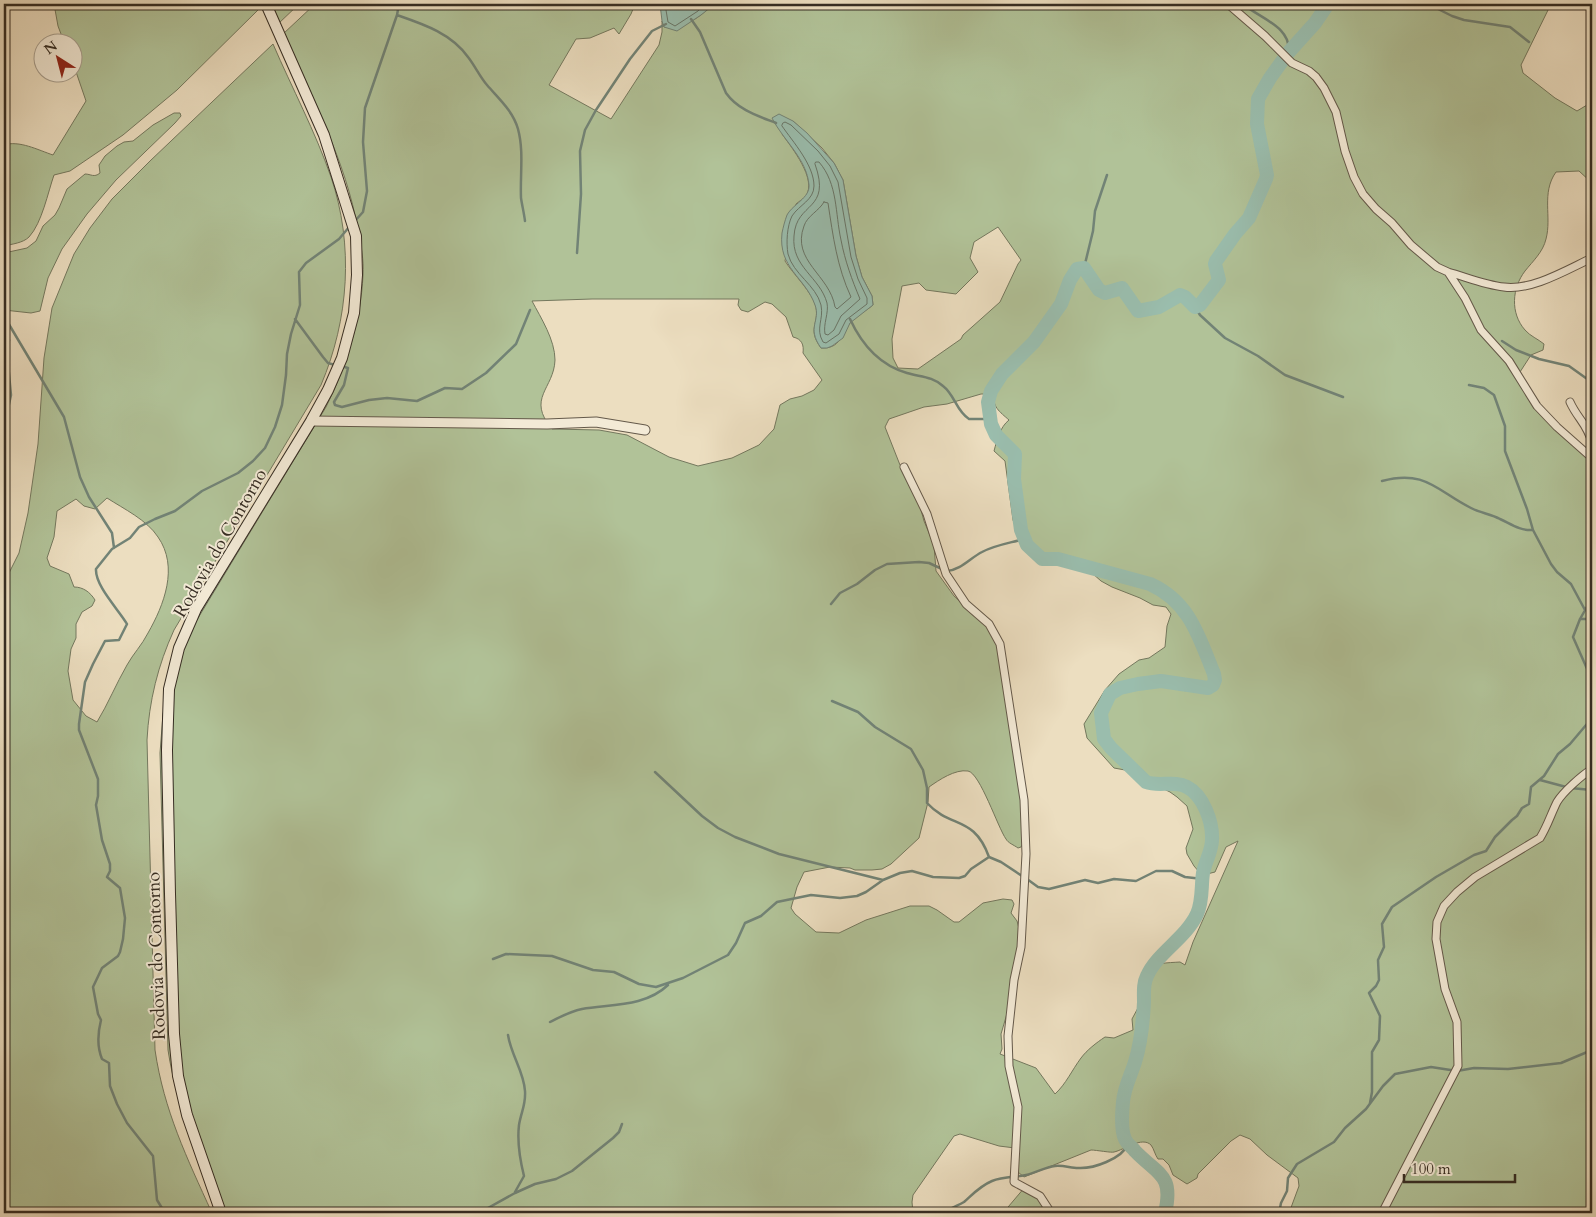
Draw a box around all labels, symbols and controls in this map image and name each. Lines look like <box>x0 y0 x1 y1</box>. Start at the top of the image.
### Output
north arrow <box>32 32 82 82</box>
text: N <box>40 37 61 59</box>
street label: Rodovia do Contorno <box>168 464 273 622</box>
street label: Rodovia do Contorno <box>141 871 172 1040</box>
scale bar <box>1404 1152 1515 1184</box>
text: 100 m <box>1411 1159 1451 1179</box>

